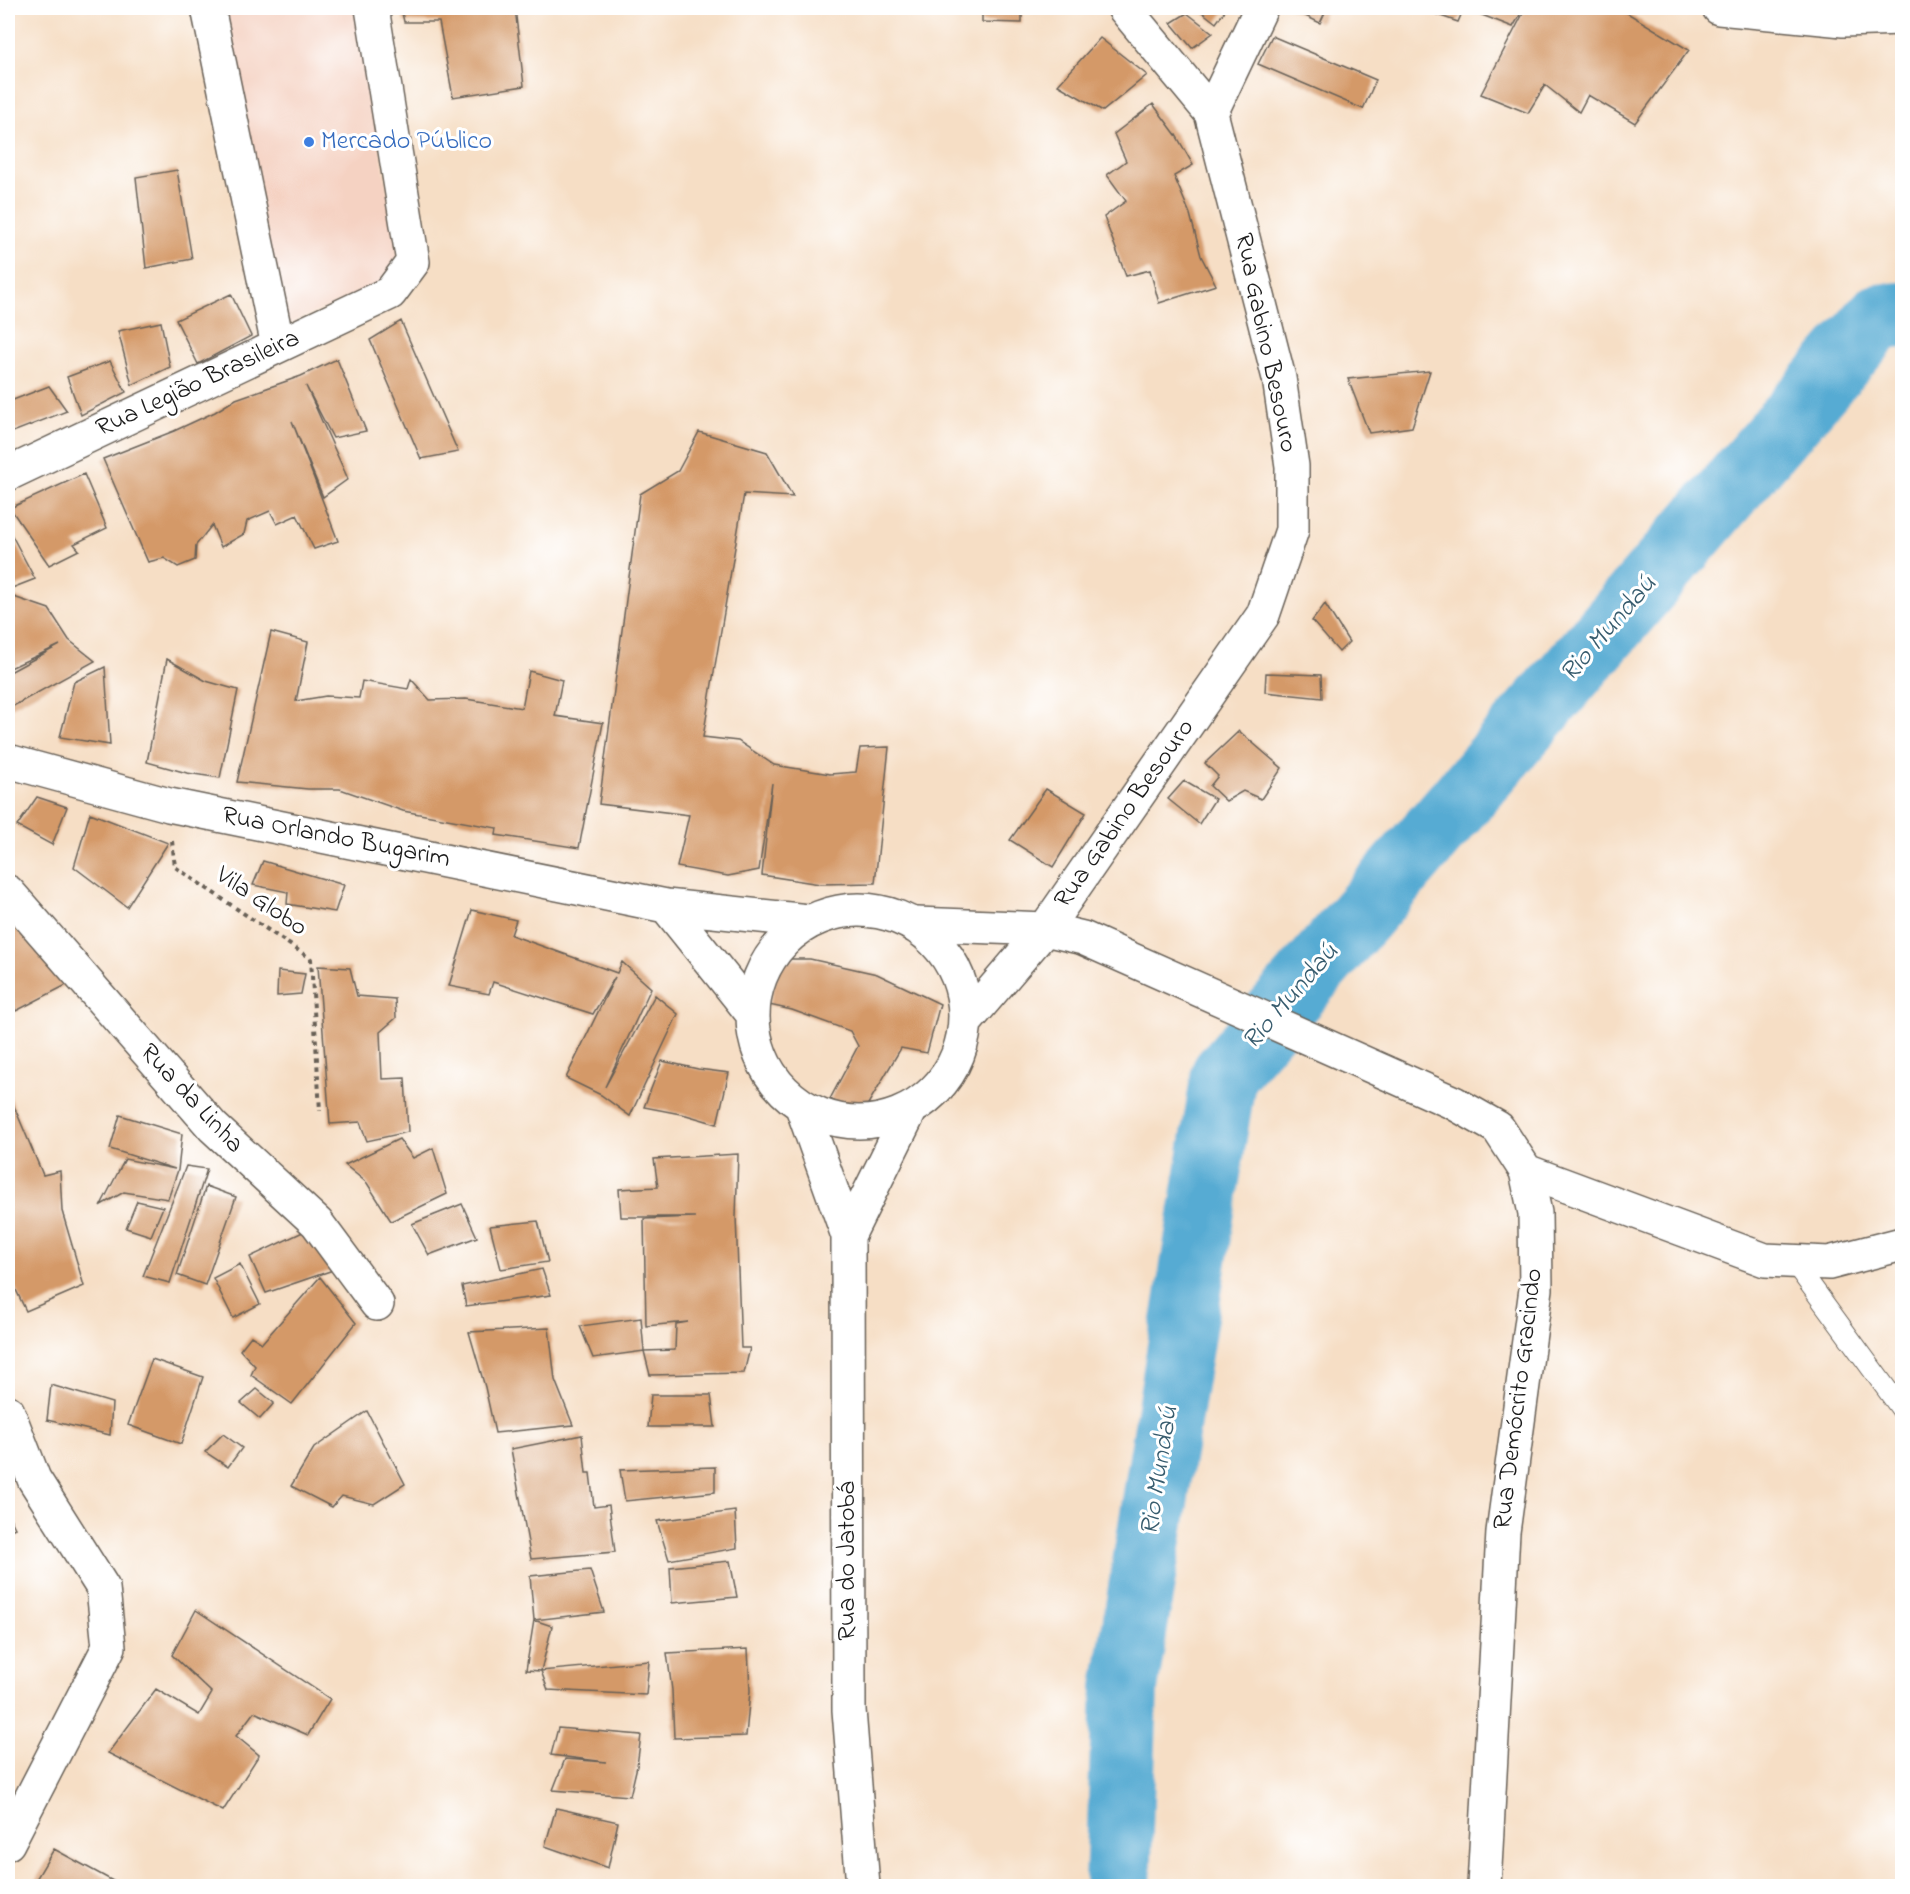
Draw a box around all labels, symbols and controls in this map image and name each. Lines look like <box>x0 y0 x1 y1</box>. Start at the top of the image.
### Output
place label: Mercado Público <box>321 123 492 161</box>
marker: Mercado Público <box>302 135 316 149</box>
street label: Rua Gabino Besouro <box>1223 230 1307 456</box>
street label: Rua Legião Brasileira <box>90 320 306 448</box>
water label: Rio Mundaú <box>1551 567 1667 691</box>
street label: Rua Gabino Besouro <box>1045 712 1205 916</box>
street label: Rua Orlando Bugarim <box>219 797 453 879</box>
street label: Vila Globo <box>207 857 315 947</box>
water label: Rio Mundaú <box>1233 935 1349 1059</box>
street label: Rua da Linha <box>130 1035 252 1163</box>
street label: Rua Demócrito Gracindo <box>1484 1266 1554 1532</box>
water label: Rio Mundaú <box>1131 1403 1189 1539</box>
street label: Rua do Jatobá <box>829 1481 867 1641</box>

